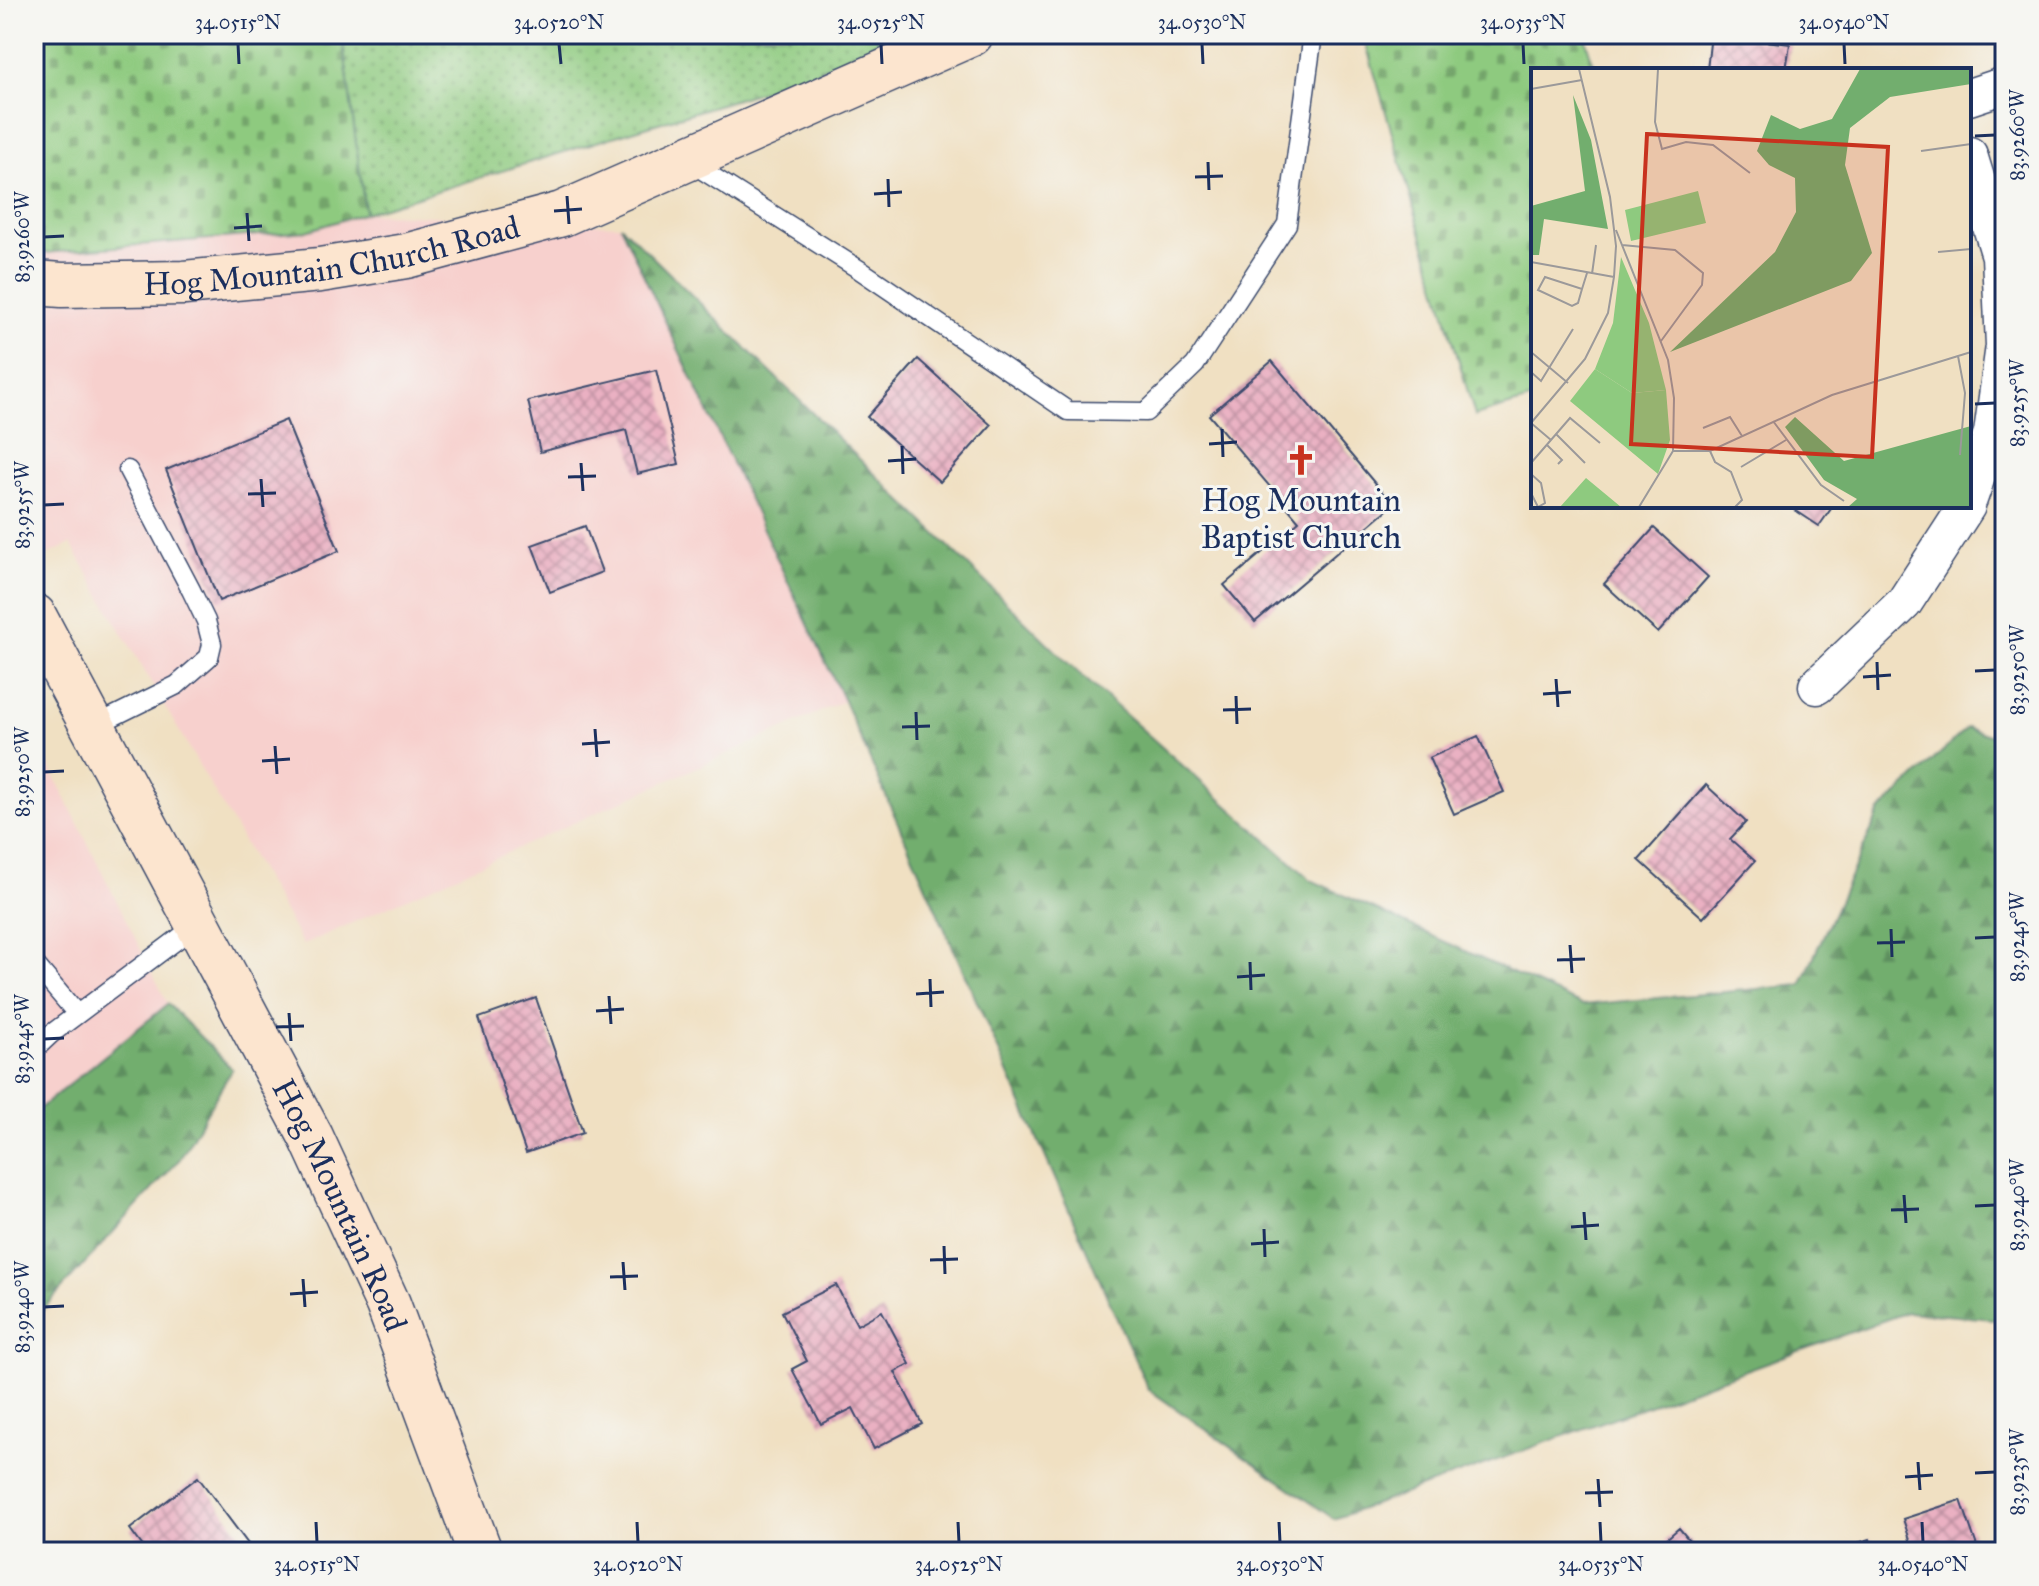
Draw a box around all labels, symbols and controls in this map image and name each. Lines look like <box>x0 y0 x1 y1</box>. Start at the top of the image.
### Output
text: 34.0515°N <box>195 10 281 34</box>
text: 34.0520°N <box>514 10 604 34</box>
text: 34.0525°N <box>837 10 925 34</box>
text: 34.0530°N <box>1158 10 1246 34</box>
text: 34.0535°N <box>1480 10 1566 34</box>
text: 34.0540°N <box>1798 10 1890 34</box>
inset map <box>1531 68 1971 508</box>
text: 83.9260°W <box>2005 88 2029 181</box>
text: 83.9260°W <box>10 190 34 283</box>
street label: Hog Mountain Church Road <box>143 207 524 304</box>
text: 83.9255°W <box>2005 358 2029 447</box>
church icon: Hog Mountain Baptist Church <box>1284 443 1318 477</box>
text: 83.9255°W <box>10 460 34 549</box>
place label: Hog Mountain Baptist Church <box>1201 481 1401 557</box>
text: 83.9250°W <box>2005 624 2029 715</box>
text: 83.9250°W <box>10 726 34 817</box>
text: 83.9245°W <box>2005 891 2029 982</box>
text: 83.9245°W <box>10 993 34 1084</box>
street label: Hog Mountain Road <box>264 1072 415 1337</box>
text: 83.9240°W <box>2005 1158 2029 1251</box>
text: 83.9240°W <box>10 1260 34 1353</box>
text: 83.9235°W <box>2005 1428 2029 1515</box>
text: 34.0515°N <box>274 1552 360 1576</box>
text: 34.0520°N <box>593 1552 683 1576</box>
text: 34.0525°N <box>915 1552 1003 1576</box>
text: 34.0530°N <box>1236 1552 1324 1576</box>
text: 34.0535°N <box>1558 1552 1644 1576</box>
text: 34.0540°N <box>1877 1552 1969 1576</box>

